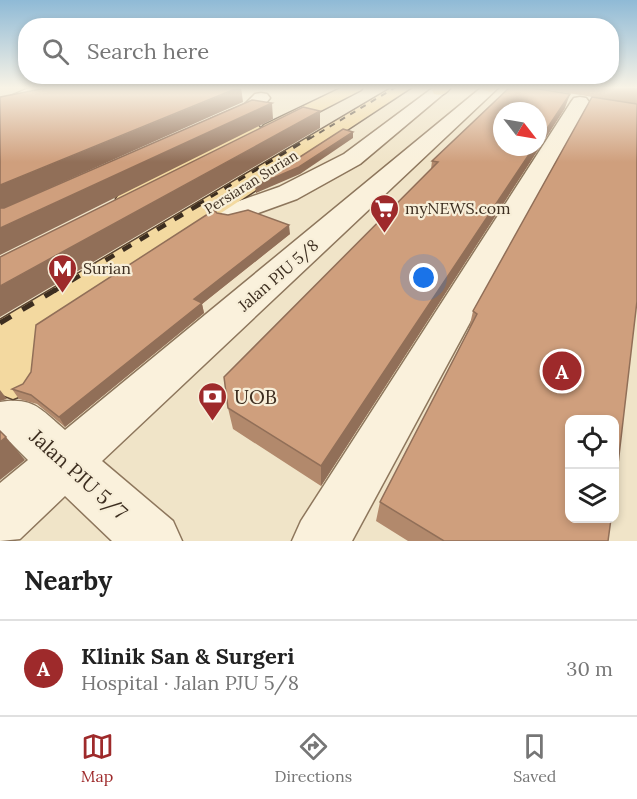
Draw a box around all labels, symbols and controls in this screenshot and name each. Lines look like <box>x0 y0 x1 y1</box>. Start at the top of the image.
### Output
search box <box>18 18 619 84</box>
icon: search <box>39 35 72 68</box>
text: Search here <box>87 37 209 65</box>
north arrow <box>493 102 547 156</box>
street label: Persiaran Surian <box>201 146 302 218</box>
supermarket icon: myNEWS.com <box>368 192 400 234</box>
place label: myNEWS.com <box>405 198 511 218</box>
street label: Jalan PJU 5/8 <box>233 235 323 317</box>
metro station icon: Surian <box>46 252 78 294</box>
place label: Surian <box>83 258 131 278</box>
your location <box>409 263 438 292</box>
pin: A <box>542 348 582 394</box>
bank icon: UOB <box>197 380 229 422</box>
place label: UOB <box>234 384 277 409</box>
map controls <box>565 415 619 523</box>
button: locate <box>565 415 619 469</box>
street label: Jalan PJU 5/7 <box>24 423 133 525</box>
button: layers <box>565 469 619 523</box>
text: Nearby <box>24 564 112 597</box>
text: Klinik San & Surgeri <box>81 642 295 670</box>
text: A <box>37 656 50 681</box>
text: 30 m <box>566 656 613 681</box>
text: Hospital · Jalan PJU 5/8 <box>81 670 299 695</box>
tab: Map <box>81 730 114 786</box>
tab: Directions <box>275 730 352 786</box>
tab: Saved <box>513 730 556 786</box>

